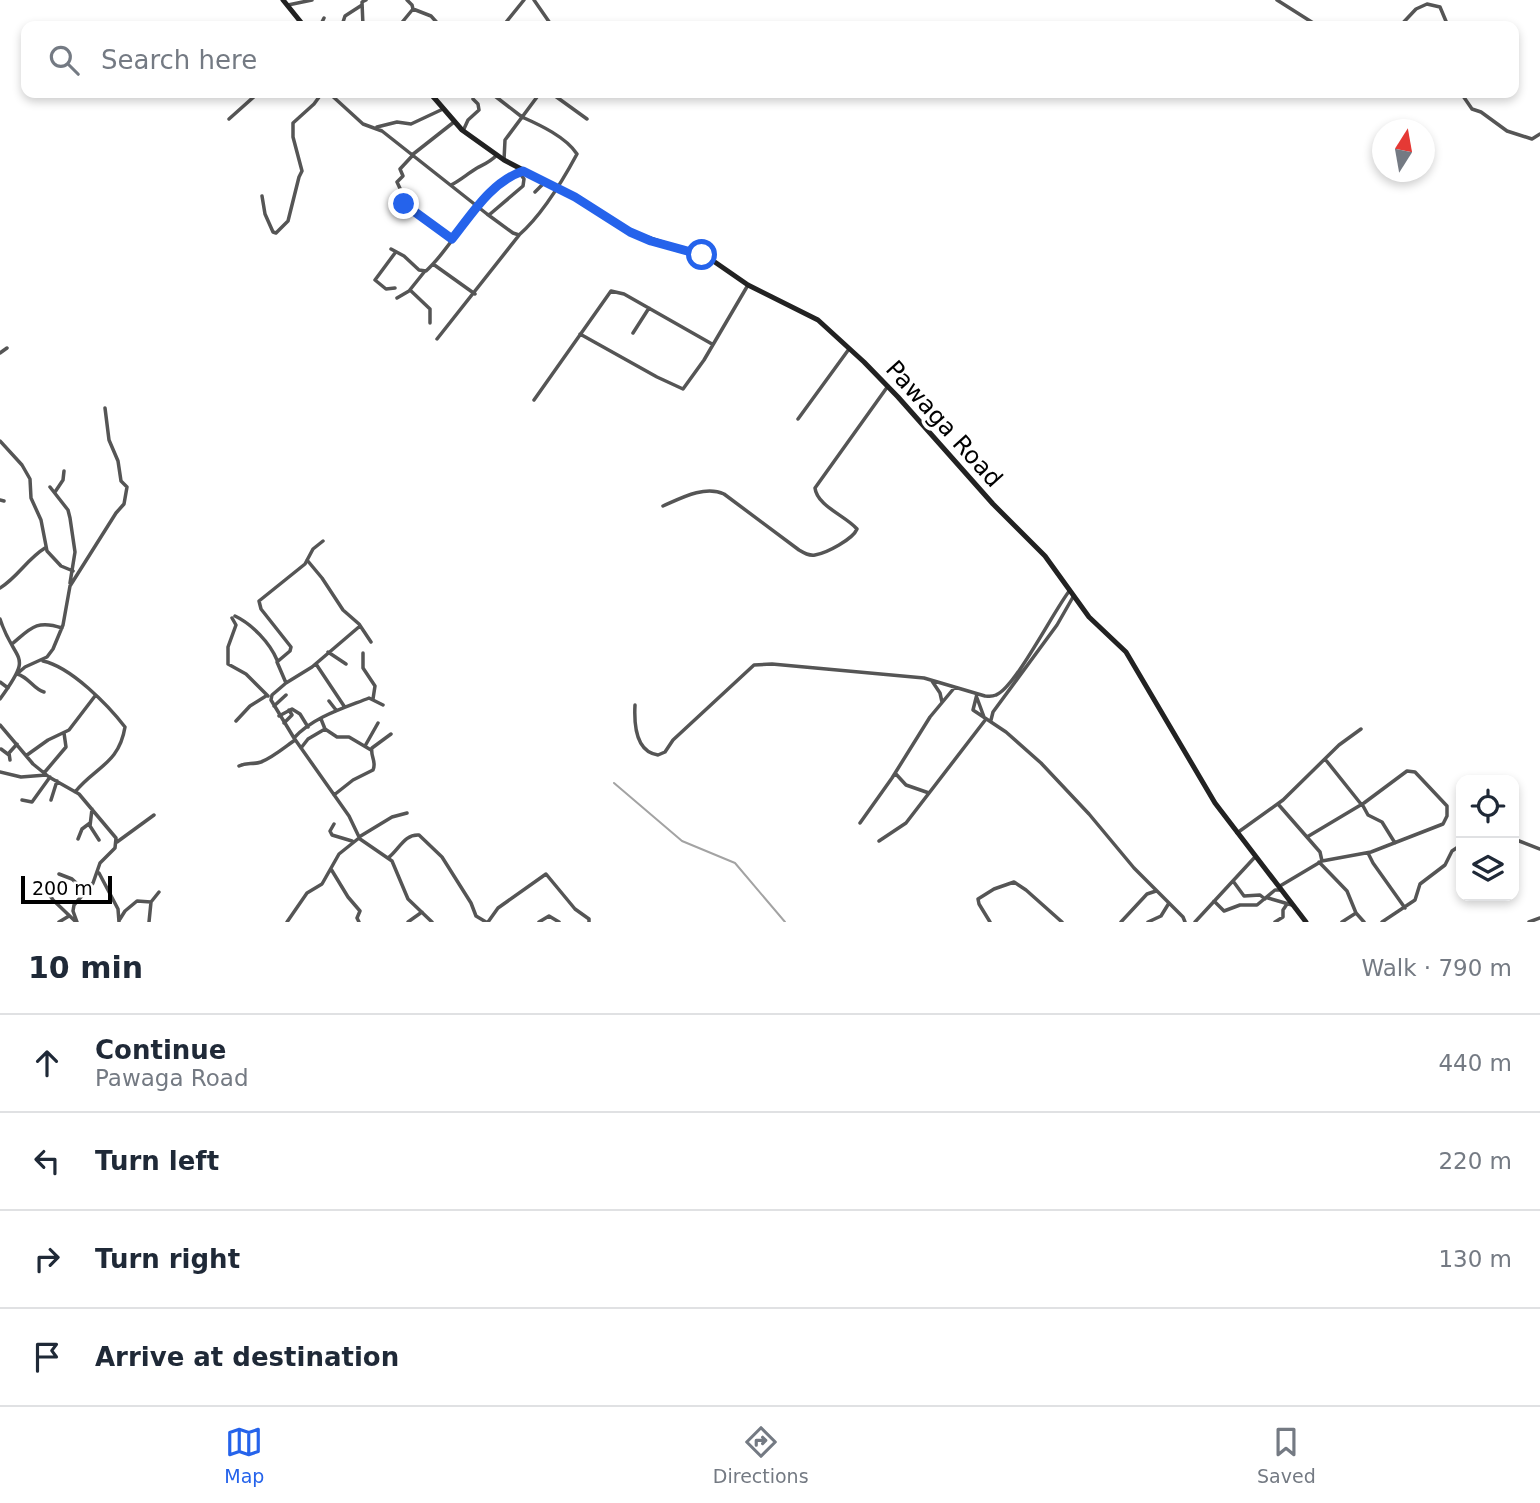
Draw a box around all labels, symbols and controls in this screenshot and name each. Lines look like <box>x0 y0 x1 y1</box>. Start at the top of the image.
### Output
search box <box>21 21 1519 98</box>
icon: search <box>45 41 83 79</box>
text: Search here <box>101 45 257 75</box>
north arrow <box>1372 119 1435 182</box>
route end <box>388 188 419 219</box>
route start <box>686 239 717 270</box>
street label: Pawaga Road <box>880 355 1008 493</box>
map controls <box>1456 775 1519 901</box>
button: locate <box>1456 775 1519 838</box>
button: layers <box>1456 838 1519 901</box>
scale bar <box>21 873 112 905</box>
text: 200 m <box>32 877 93 899</box>
text: 10 min <box>28 950 143 985</box>
text: Walk · 790 m <box>1361 955 1512 981</box>
text: Continue <box>95 1035 226 1065</box>
icon: ahead <box>28 1044 66 1082</box>
text: 440 m <box>1438 1050 1512 1076</box>
text: Pawaga Road <box>95 1065 249 1091</box>
icon: left <box>28 1142 66 1180</box>
text: Turn left <box>95 1146 219 1176</box>
text: 220 m <box>1438 1148 1512 1174</box>
icon: right <box>28 1240 66 1278</box>
text: Turn right <box>95 1244 240 1274</box>
text: 130 m <box>1438 1246 1512 1272</box>
icon: arrive <box>28 1338 66 1376</box>
text: Arrive at destination <box>95 1342 399 1372</box>
tab: Map <box>224 1423 264 1487</box>
tab: Directions <box>713 1423 809 1487</box>
tab: Saved <box>1257 1423 1316 1487</box>

